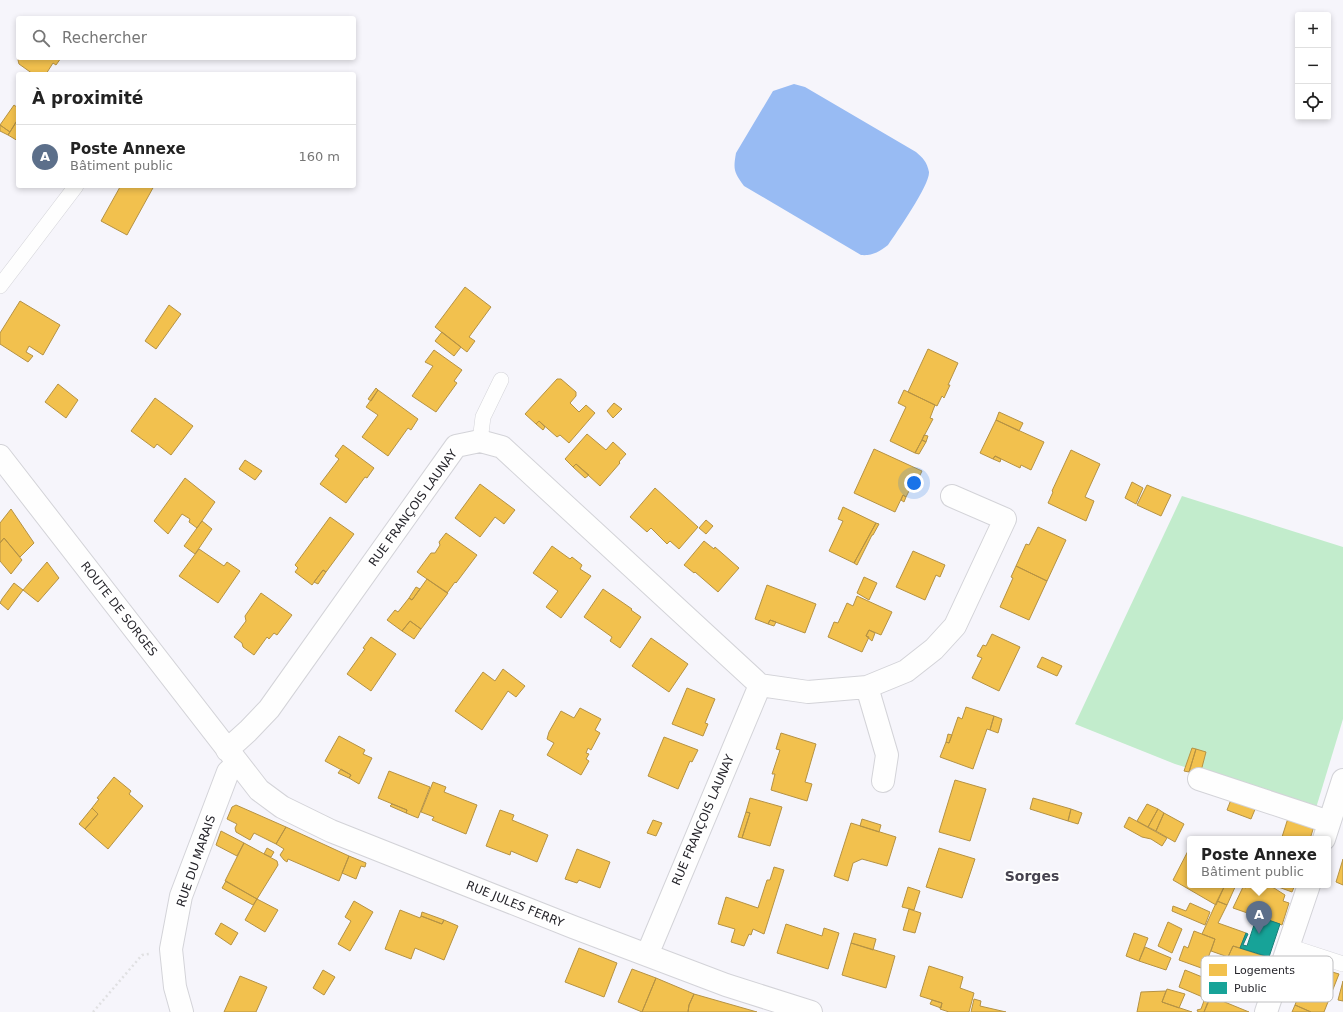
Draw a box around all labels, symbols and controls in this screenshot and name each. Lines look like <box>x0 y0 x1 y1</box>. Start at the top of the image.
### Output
map controls <box>1295 12 1331 120</box>
button: + <box>1295 12 1331 48</box>
search box <box>16 16 356 60</box>
icon: search <box>30 27 52 49</box>
text: Rechercher <box>62 29 147 47</box>
button: − <box>1295 48 1331 84</box>
button: locate <box>1295 84 1331 120</box>
text: À proximité <box>32 88 143 108</box>
text: Poste Annexe <box>70 140 186 158</box>
text: A <box>40 149 50 164</box>
text: 160 m <box>298 149 340 164</box>
text: Bâtiment public <box>70 158 173 173</box>
street label: RUE FRANÇOIS LAUNAY <box>366 446 460 569</box>
your location <box>904 473 924 493</box>
street label: ROUTE DE SORGES <box>78 559 160 659</box>
street label: RUE FRANÇOIS LAUNAY <box>669 752 737 888</box>
street label: RUE DU MARAIS <box>174 813 218 909</box>
popup <box>1187 836 1331 888</box>
text: Poste Annexe <box>1201 846 1317 864</box>
text: Bâtiment public <box>1201 864 1304 879</box>
district label: Sorges <box>1005 868 1059 884</box>
street label: RUE JULES FERRY <box>464 878 567 930</box>
pin: A <box>1246 901 1272 934</box>
legend <box>1201 956 1333 1002</box>
text: Logements <box>1234 964 1295 977</box>
text: Public <box>1234 982 1267 995</box>

